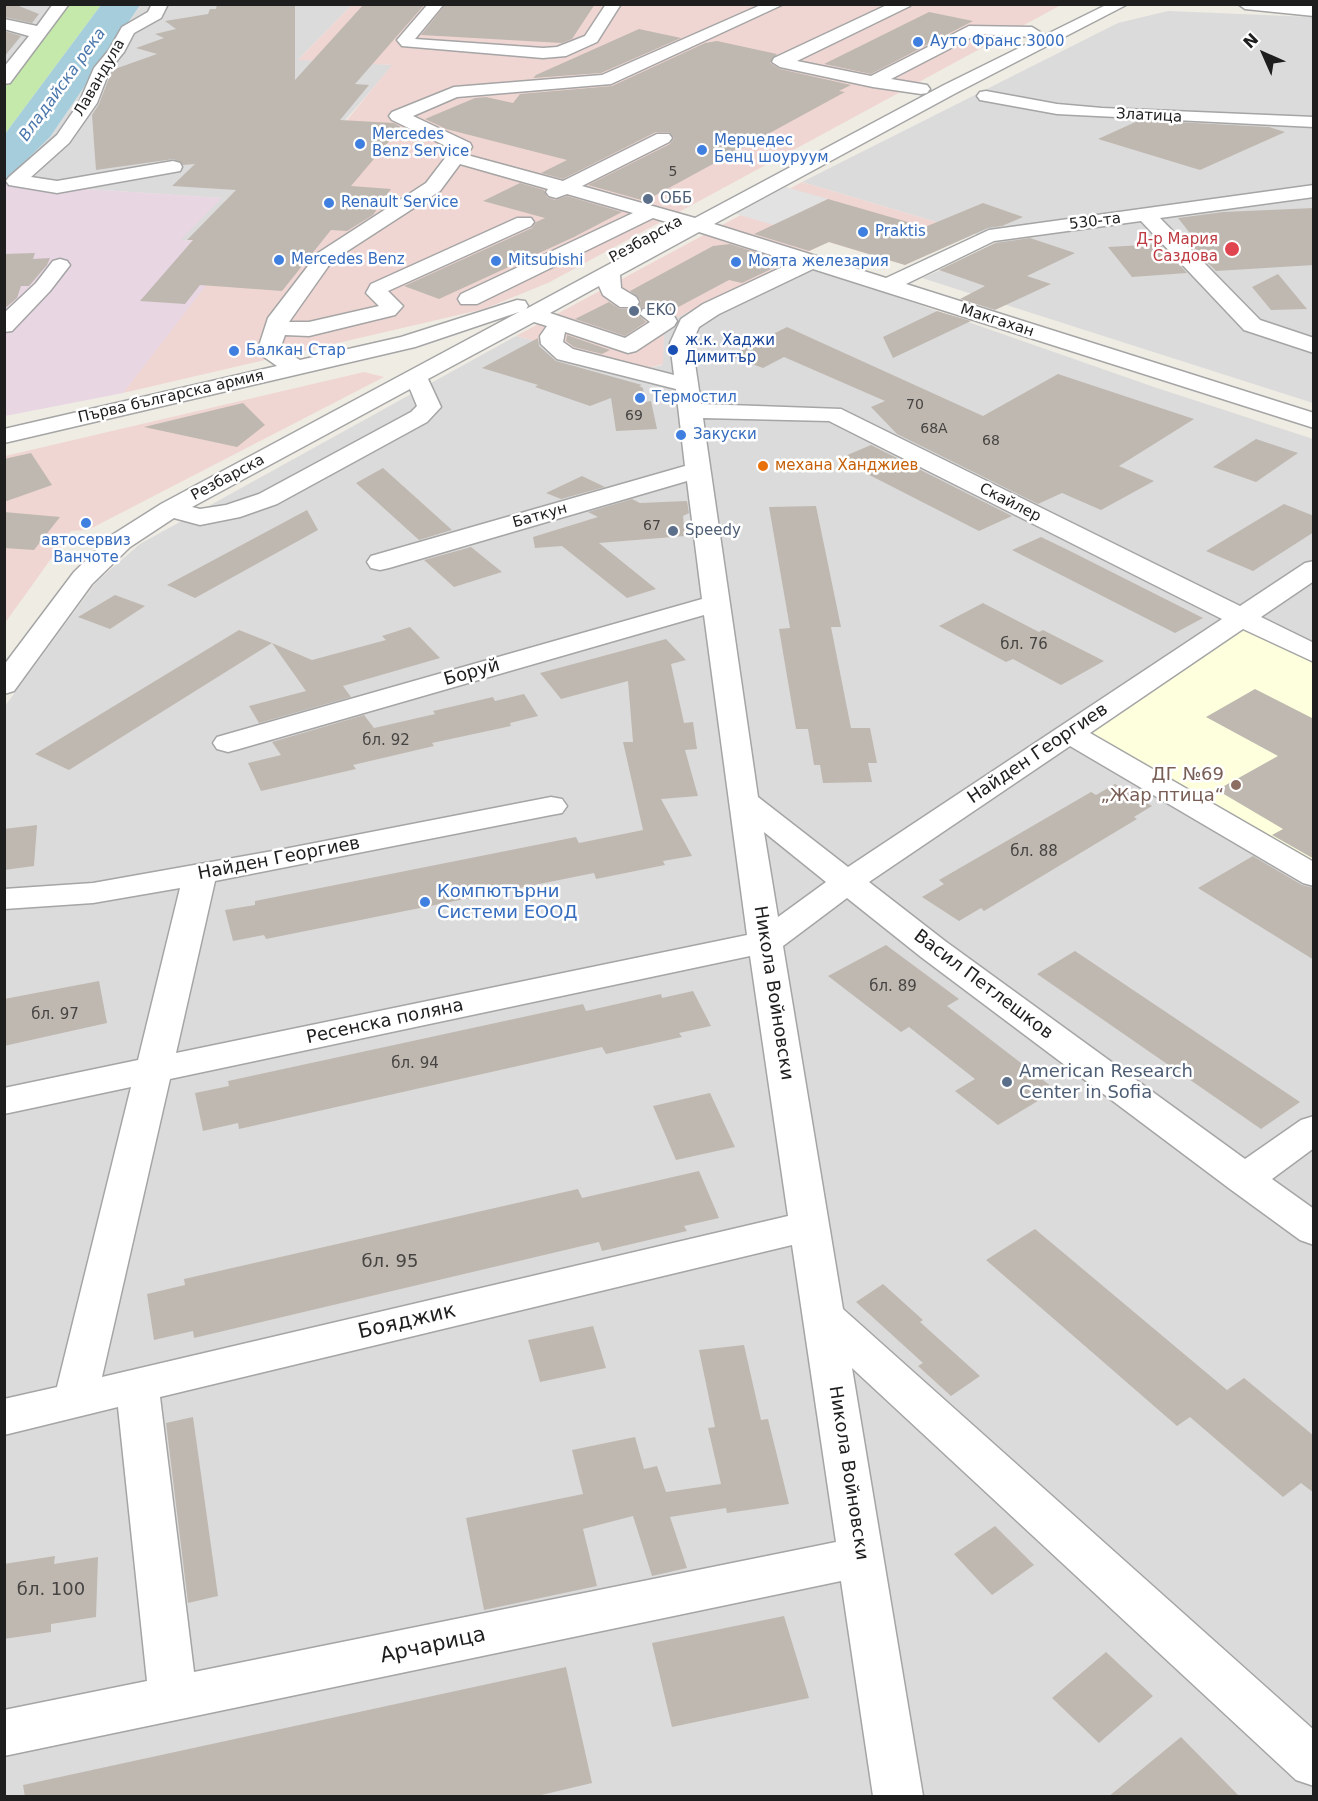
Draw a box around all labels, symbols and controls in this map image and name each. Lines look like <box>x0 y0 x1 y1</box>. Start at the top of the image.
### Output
north arrow <box>1234 24 1294 84</box>
water label: Владайска река <box>16 25 110 145</box>
text: N <box>1239 29 1262 52</box>
place label: Ауто Франс 3000 <box>930 33 1064 51</box>
marker: Ауто Франс 3000 <box>911 35 925 49</box>
street label: Лавандула <box>71 36 129 120</box>
street label: Златица <box>1115 105 1183 127</box>
place label: Mercedes Benz Service <box>372 126 469 161</box>
place label: Мерцедес Бенц шоуруум <box>714 132 829 167</box>
marker: Mercedes Benz Service <box>353 137 367 151</box>
marker: Мерцедес Бенц шоуруум <box>695 143 709 157</box>
house number: 5 <box>669 164 677 180</box>
place label: ОББ <box>660 190 692 208</box>
marker: ОББ <box>641 192 655 206</box>
place label: Renault Service <box>341 194 458 212</box>
marker: Renault Service <box>322 196 336 210</box>
street label: 530-та <box>1068 210 1122 234</box>
street label: Резбарска <box>606 213 686 267</box>
place label: Praktis <box>875 223 926 241</box>
marker: Praktis <box>856 225 870 239</box>
place label: Д-р Мария Саздова <box>1136 231 1218 266</box>
marker: Д-р Мария Саздова <box>1223 240 1241 258</box>
place label: Mercedes Benz <box>291 251 405 269</box>
place label: Mitsubishi <box>508 252 583 270</box>
marker: Mercedes Benz <box>272 253 286 267</box>
place label: Моята железария <box>748 253 889 271</box>
marker: Mitsubishi <box>489 254 503 268</box>
marker: Моята железария <box>729 255 743 269</box>
street label: Макгахан <box>958 301 1036 341</box>
place label: EKO <box>646 302 676 320</box>
marker: EKO <box>627 304 641 318</box>
place label: ж.к. Хаджи Димитър <box>685 332 775 367</box>
place label: Балкан Стар <box>246 342 346 360</box>
marker: ж.к. Хаджи Димитър <box>666 343 680 357</box>
marker: Балкан Стар <box>227 344 241 358</box>
street label: Първа българска армия <box>76 367 266 427</box>
place label: Термостил <box>652 389 737 407</box>
marker: Термостил <box>633 391 647 405</box>
house number: 70 <box>906 397 924 413</box>
house number: 69 <box>625 408 643 424</box>
house number: 68А <box>920 421 948 437</box>
place label: Закуски <box>693 426 757 444</box>
marker: Закуски <box>674 428 688 442</box>
house number: 68 <box>982 433 1000 449</box>
street label: Резбарска <box>188 451 268 505</box>
place label: механа Ханджиев <box>775 457 918 475</box>
marker: механа Ханджиев <box>756 459 770 473</box>
street label: Скайлер <box>976 480 1044 526</box>
street label: Баткун <box>511 500 569 532</box>
marker: автосервиз Ванчоте <box>79 516 93 530</box>
house number: 67 <box>643 518 661 534</box>
place label: Speedy <box>685 522 741 540</box>
marker: Speedy <box>666 524 680 538</box>
place label: автосервиз Ванчоте <box>41 532 131 567</box>
house number: бл. 76 <box>1000 636 1048 654</box>
street label: Боруй <box>442 655 502 691</box>
street label: Найден Георгиев <box>964 699 1112 809</box>
house number: бл. 92 <box>362 732 410 750</box>
place label: ДГ №69 „Жар птица“ <box>1101 764 1224 806</box>
marker: ДГ №69 „Жар птица“ <box>1229 778 1243 792</box>
street label: Найден Георгиев <box>196 833 362 885</box>
house number: бл. 88 <box>1010 843 1058 861</box>
place label: Компютърни Системи ЕООД <box>437 881 577 924</box>
marker: Компютърни Системи ЕООД <box>418 895 432 909</box>
street label: Никола Войновски <box>749 904 797 1082</box>
street label: Васил Петлешков <box>909 926 1057 1044</box>
house number: бл. 89 <box>869 978 917 996</box>
street label: Ресенска поляна <box>304 995 466 1049</box>
house number: бл. 97 <box>31 1006 79 1024</box>
house number: бл. 94 <box>391 1055 439 1073</box>
place label: American Research Center in Sofia <box>1019 1061 1193 1104</box>
marker: American Research Center in Sofia <box>1000 1075 1014 1089</box>
house number: бл. 95 <box>362 1251 418 1273</box>
street label: Бояджик <box>356 1299 458 1345</box>
street label: Никола Войновски <box>824 1384 872 1562</box>
house number: бл. 100 <box>17 1579 85 1601</box>
street label: Арчарица <box>378 1623 488 1669</box>

